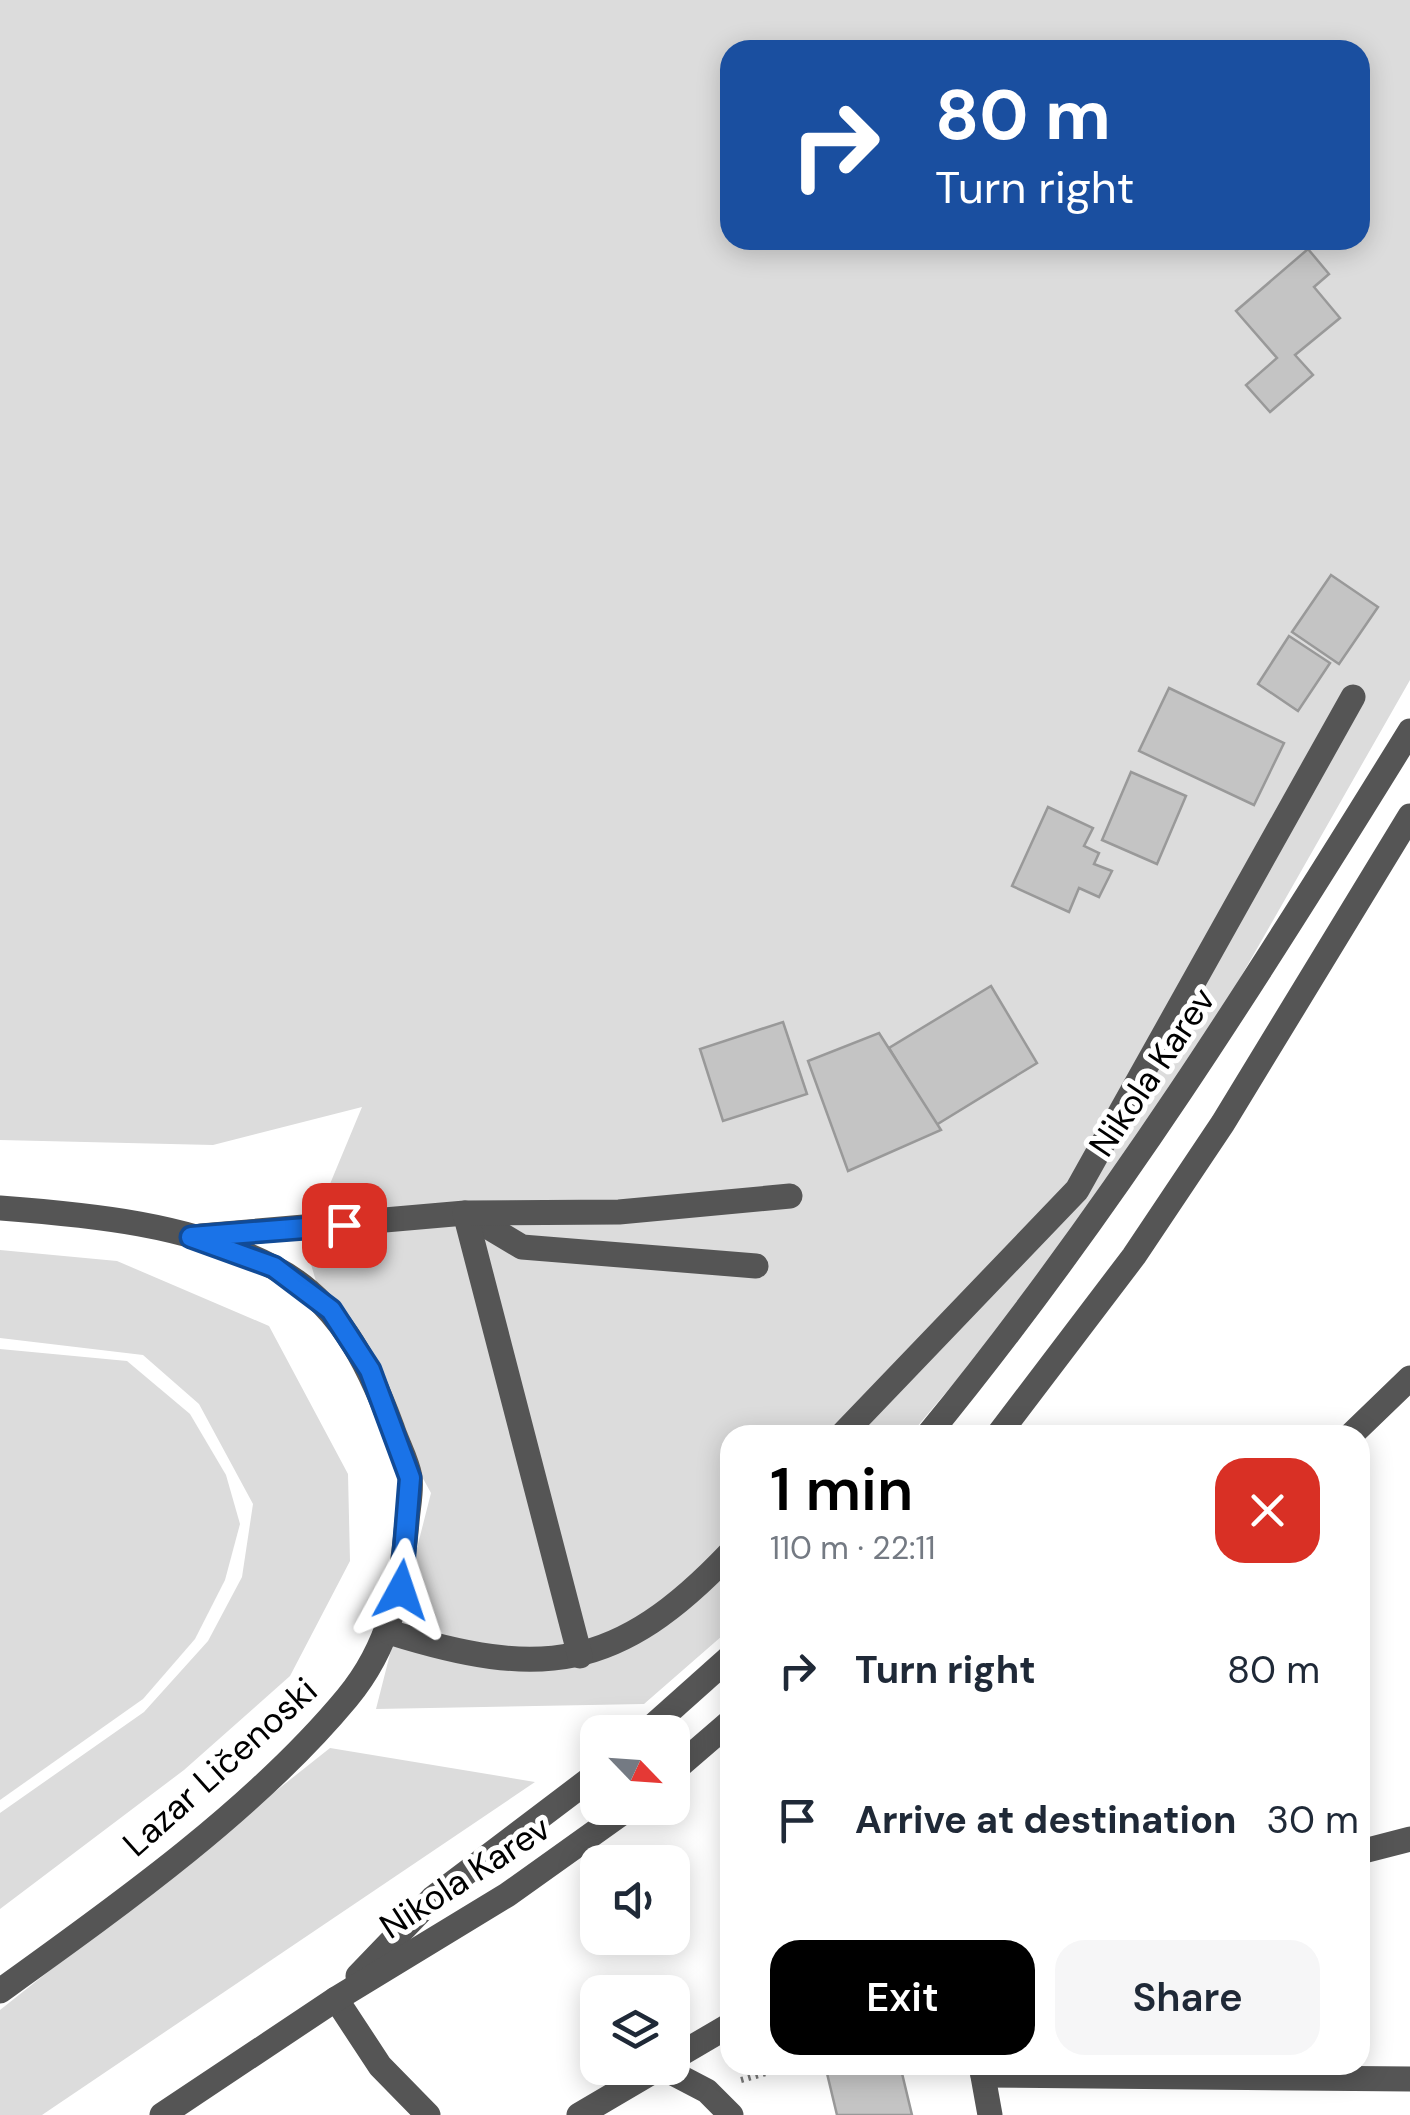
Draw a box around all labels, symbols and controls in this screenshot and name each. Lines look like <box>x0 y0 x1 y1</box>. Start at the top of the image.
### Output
text: 80 m <box>935 70 1111 161</box>
icon: right <box>770 80 900 210</box>
text: Turn right <box>935 158 1134 217</box>
street label: Nikola Karev <box>1079 979 1225 1165</box>
pin <box>302 1183 387 1268</box>
icon: arrive <box>317 1198 372 1253</box>
text: 1 min <box>770 1450 913 1529</box>
button: close <box>1215 1458 1320 1563</box>
text: 110 m · 22:11 <box>770 1527 936 1569</box>
position arrow <box>349 1538 453 1642</box>
icon: right <box>770 1643 825 1698</box>
text: Turn right <box>855 1645 1036 1695</box>
text: 80 m <box>1227 1645 1320 1695</box>
street label: Lazar Ličenoski <box>113 1668 327 1866</box>
north arrow <box>580 1715 690 1825</box>
map controls <box>580 1715 690 2085</box>
icon: arrive <box>770 1793 825 1848</box>
text: Arrive at destination <box>855 1795 1237 1845</box>
text: 30 m <box>1267 1795 1359 1845</box>
street label: Nikola Karev <box>371 1805 559 1949</box>
button: sound <box>580 1845 690 1955</box>
button: Exit <box>770 1940 1035 2055</box>
button: Share <box>1055 1940 1320 2055</box>
button: layers <box>580 1975 690 2085</box>

